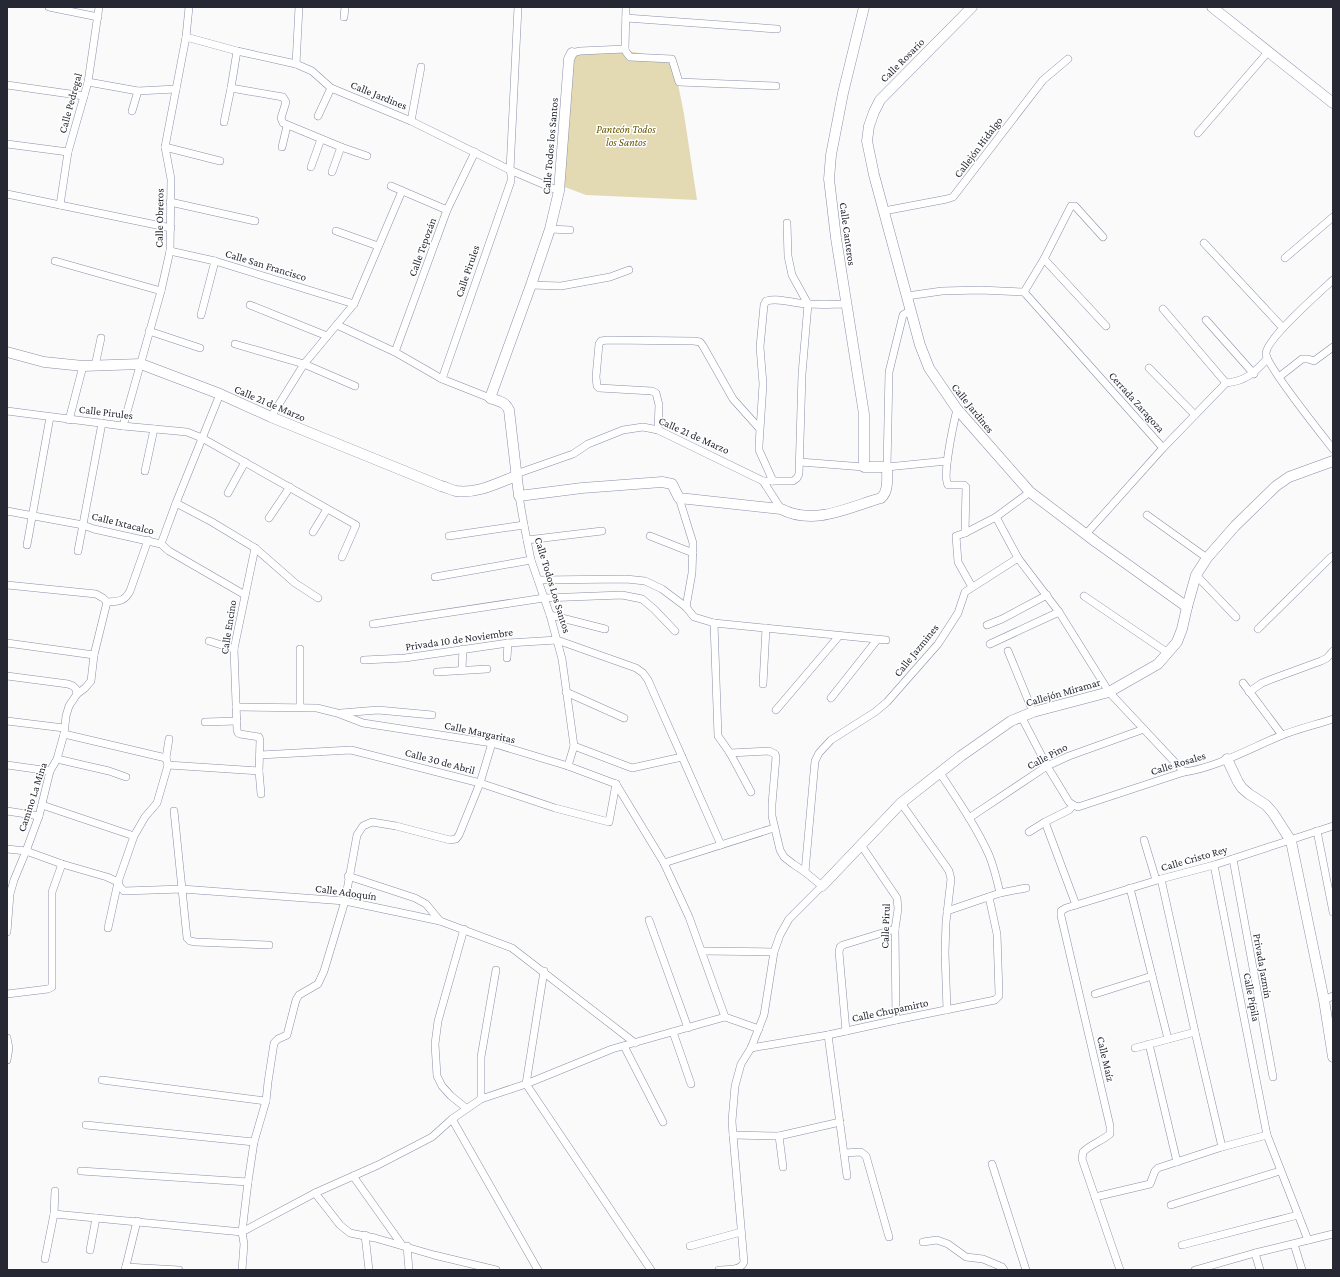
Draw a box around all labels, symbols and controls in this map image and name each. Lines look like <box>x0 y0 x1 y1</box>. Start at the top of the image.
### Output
street label: Calle Rosario <box>878 35 927 84</box>
street label: Calle Pedregal <box>56 71 85 135</box>
street label: Calle Jardines <box>349 78 409 113</box>
street label: Calle Todos los Santos <box>540 97 560 195</box>
street label: Callejón Hidalgo <box>951 114 1006 180</box>
park label: Panteón Todos los Santos <box>596 123 656 148</box>
street label: Calle Obreros <box>152 188 166 248</box>
street label: Calle Canteros <box>838 202 858 266</box>
street label: Calle Tepozán <box>406 216 439 278</box>
street label: Calle Pirules <box>452 243 482 299</box>
street label: Calle San Francisco <box>224 247 309 283</box>
street label: Cerrada Zaragoza <box>1106 369 1167 435</box>
street label: Calle Jardines <box>949 381 997 436</box>
street label: Calle 21 de Marzo <box>233 383 308 424</box>
street label: Calle Pirules <box>78 403 134 421</box>
street label: Calle 21 de Marzo <box>657 414 732 456</box>
street label: Calle Ixtacalco <box>91 509 156 537</box>
street label: Calle Todos Los Santos <box>533 536 573 634</box>
street label: Calle Encino <box>218 598 238 655</box>
street label: Calle Jazmines <box>891 621 942 679</box>
street label: Privada 10 de Noviembre <box>405 625 514 652</box>
street label: Callejón Miramar <box>1024 676 1102 709</box>
street label: Calle Margaritas <box>443 719 517 746</box>
street label: Calle Pino <box>1025 740 1070 772</box>
street label: Calle 30 de Abril <box>404 746 476 776</box>
street label: Calle Rosales <box>1149 749 1207 777</box>
street label: Camino La Mina <box>15 761 49 833</box>
street label: Calle Cristo Rey <box>1159 843 1230 874</box>
street label: Calle Adoquín <box>314 882 378 903</box>
street label: Calle Pirul <box>878 903 892 949</box>
street label: Privada Jazmín <box>1250 932 1275 1000</box>
street label: Calle Pípila <box>1240 972 1263 1023</box>
street label: Calle Chupamirto <box>851 996 930 1025</box>
street label: Calle Maíz <box>1095 1035 1117 1083</box>

